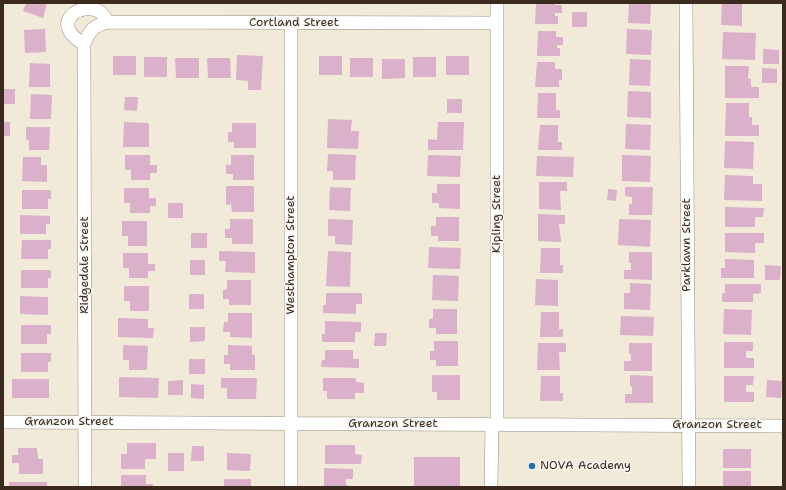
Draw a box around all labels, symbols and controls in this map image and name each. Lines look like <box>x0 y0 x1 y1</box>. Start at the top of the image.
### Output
street label: Cortland Street <box>249 16 339 30</box>
street label: Kipling Street <box>490 175 504 253</box>
street label: Westhampton Street <box>284 195 298 315</box>
street label: Parklawn Street <box>680 198 694 292</box>
street label: Ridgedale Street <box>78 216 92 314</box>
street label: Granzon Street <box>24 415 114 429</box>
street label: Granzon Street <box>348 417 438 431</box>
street label: Granzon Street <box>672 418 762 432</box>
place label: NOVA Academy <box>540 459 631 473</box>
marker: NOVA Academy <box>527 461 537 471</box>

